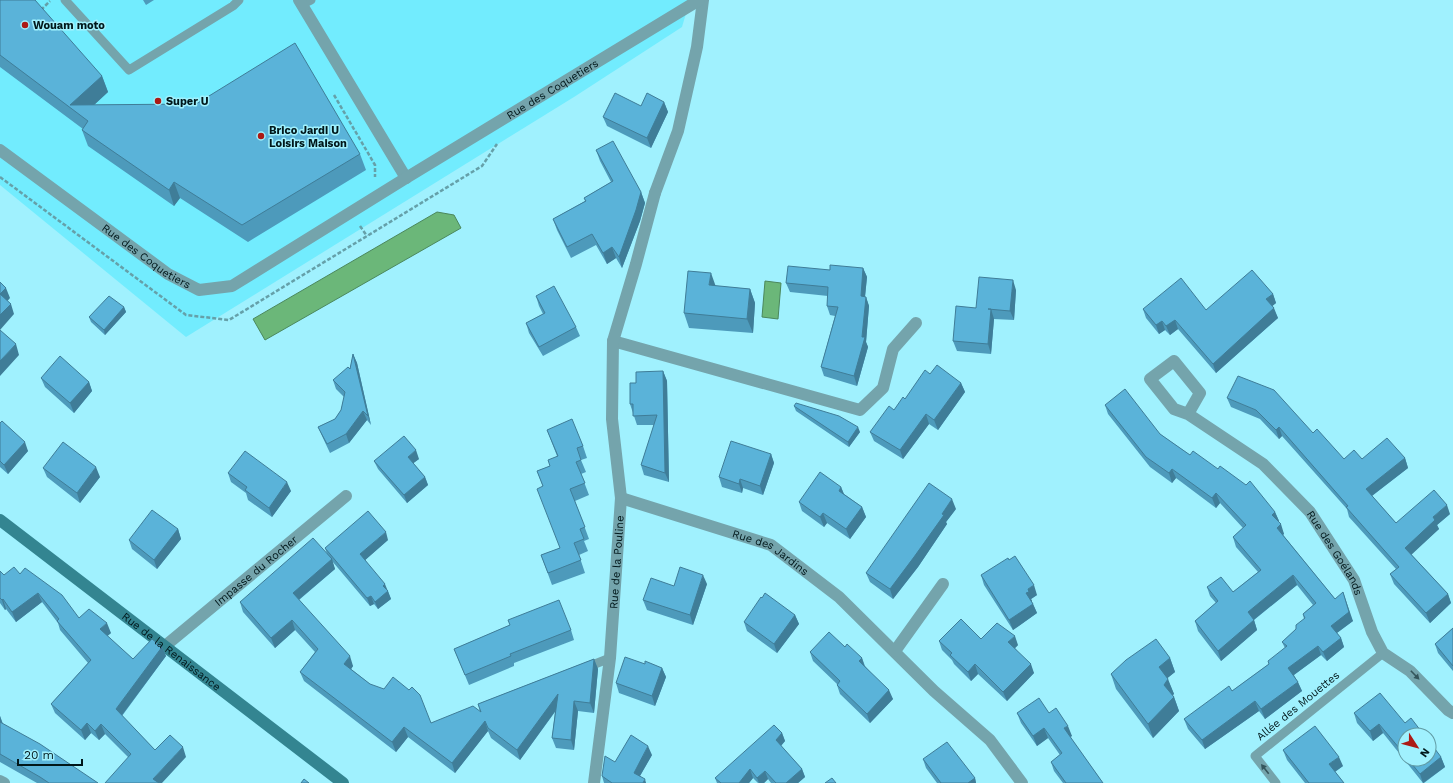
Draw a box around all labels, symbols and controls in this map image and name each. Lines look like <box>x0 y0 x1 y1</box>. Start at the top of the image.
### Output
place label: Wouam moto <box>33 19 105 32</box>
marker: Wouam moto <box>20 20 30 30</box>
street label: Rue des Coquetiers <box>504 56 601 122</box>
place label: Super U <box>166 95 209 108</box>
marker: Super U <box>153 96 163 106</box>
place label: Brico Jardi U Loisirs Maison <box>269 124 347 150</box>
marker: Brico Jardi U Loisirs Maison <box>256 131 266 141</box>
street label: Rue des Coquetiers <box>100 221 193 291</box>
street label: Rue des Goélands <box>1304 508 1365 597</box>
street label: Rue de la Pouline <box>607 515 626 609</box>
street label: Rue des Jardins <box>731 527 811 578</box>
street label: Impasse du Rocher <box>212 532 300 609</box>
street label: Rue de la Renaissance <box>119 609 223 693</box>
street label: Allée des Mouettes <box>1254 668 1342 743</box>
one-way arrow <box>1410 670 1420 680</box>
north arrow <box>1397 727 1437 767</box>
scale bar <box>18 741 82 767</box>
text: N <box>1417 745 1432 760</box>
text: 20 m <box>24 748 54 762</box>
one-way arrow <box>1261 764 1270 775</box>

